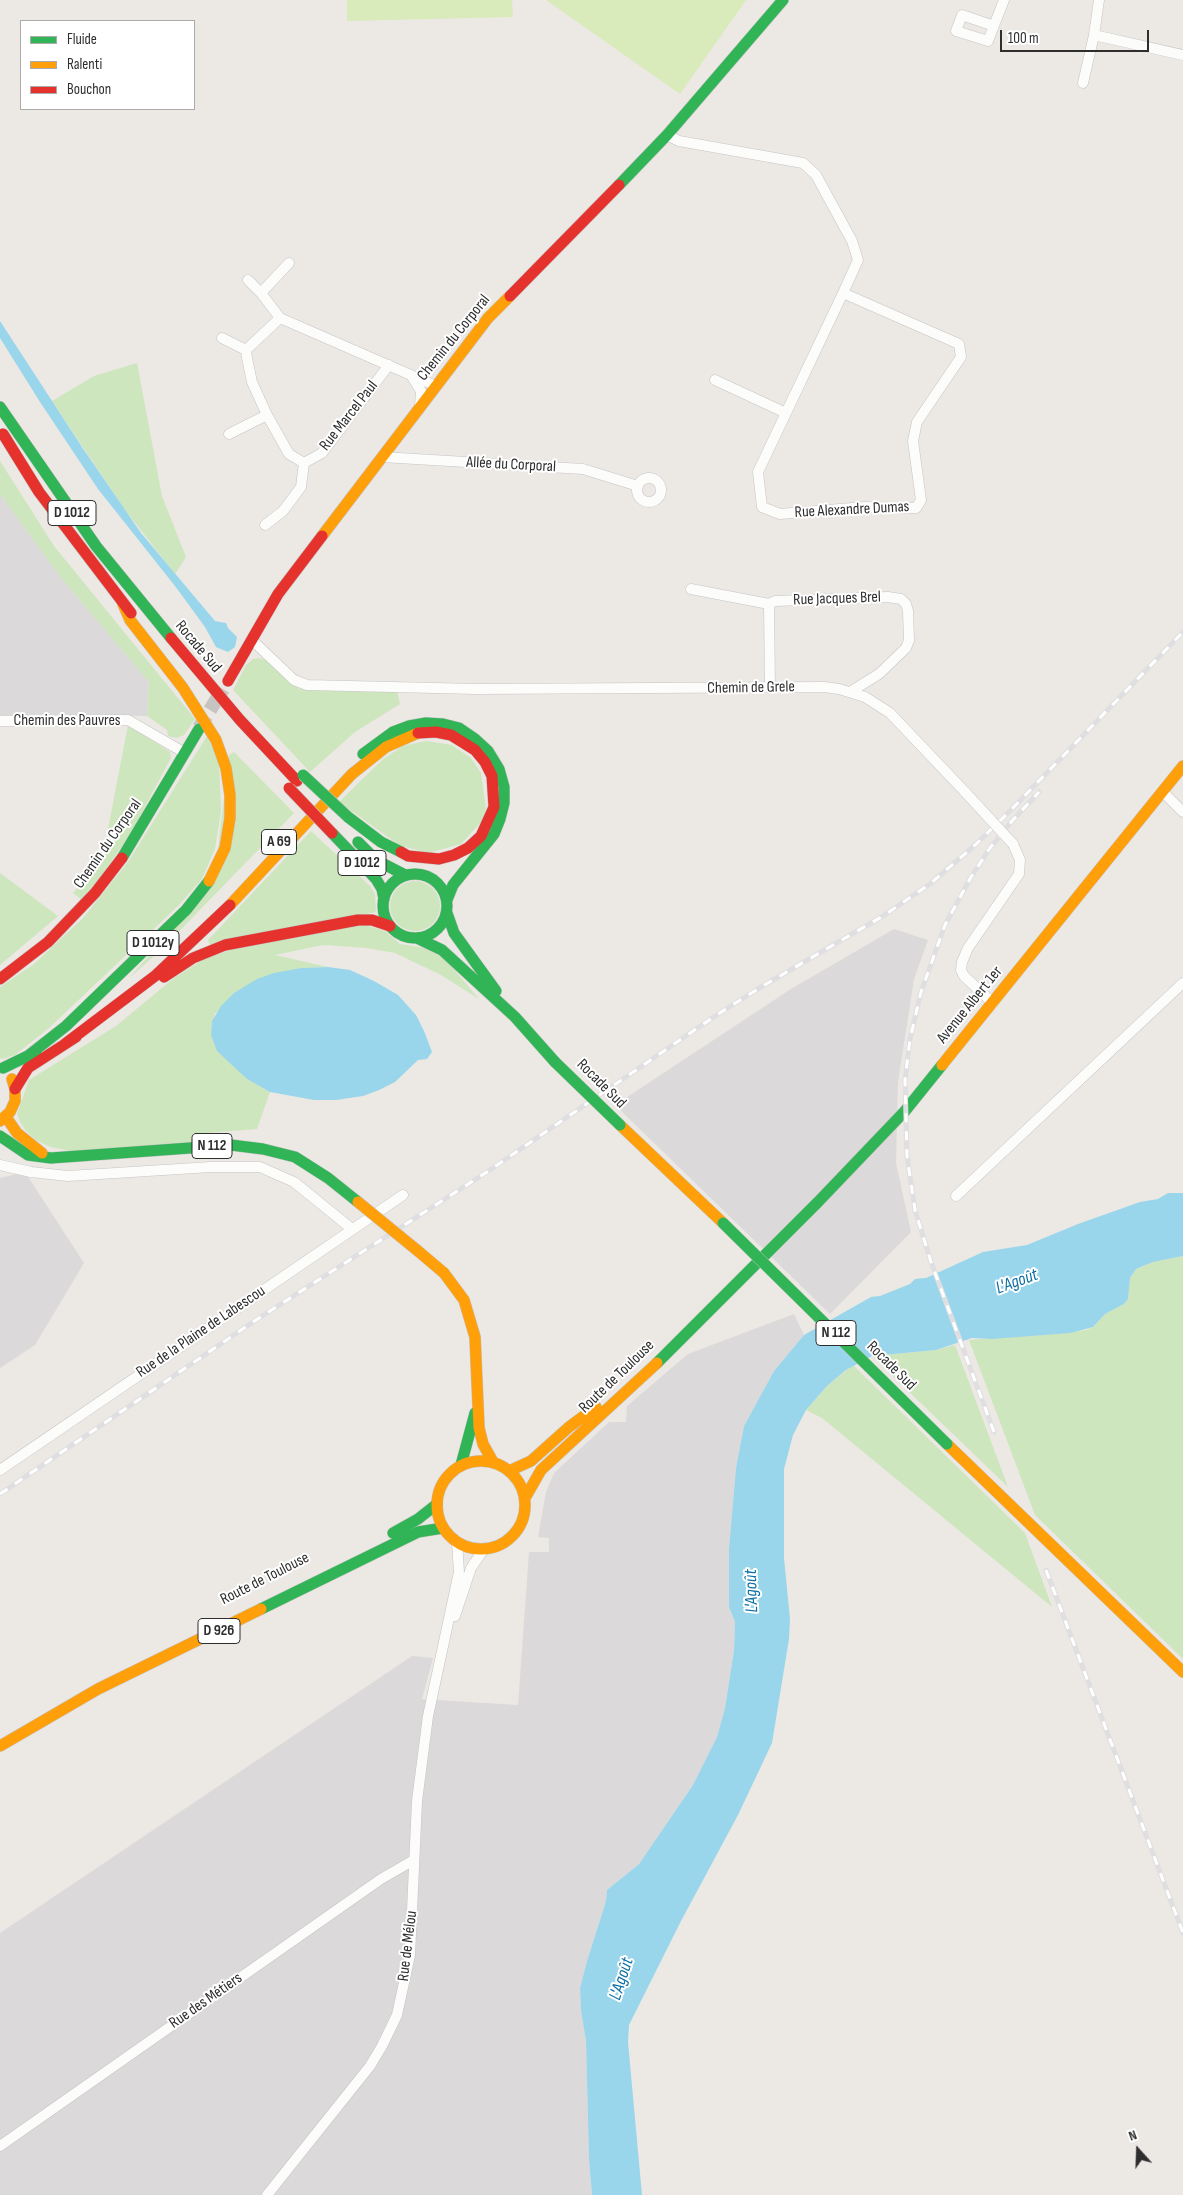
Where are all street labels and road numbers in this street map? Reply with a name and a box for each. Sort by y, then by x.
street label: Chemin du Corporal [413,291,495,385]
street label: Rue Marcel Paul [316,377,382,455]
street label: Allée du Corporal [466,453,556,477]
street label: Rue Alexandre Dumas [794,497,910,523]
road number: D 1012 [48,500,96,526]
street label: Rue Jacques Brel [793,588,881,610]
street label: Rocade Sud [171,617,225,677]
street label: Chemin de Grele [707,678,795,698]
street label: Chemin des Pauvres [13,711,121,731]
street label: Chemin du Corporal [70,795,146,893]
road number: A 69 [262,830,296,854]
road number: D 1012 [338,850,386,876]
road number: D 1012y [127,930,179,956]
street label: Avenue Albert 1er [933,963,1007,1047]
street label: Rocade Sud [572,1055,630,1113]
road number: N 112 [192,1134,232,1158]
street label: Rue de la Plaine de Labescou [133,1282,269,1382]
road number: N 112 [816,1320,856,1346]
street label: Route de Toulouse [575,1336,659,1418]
street label: Rocade Sud [862,1337,920,1395]
street label: Route de Toulouse [217,1548,313,1610]
road number: D 926 [198,1618,240,1644]
street label: Rue de Mélou [394,1910,422,1982]
street label: Rue des Métiers [166,1969,246,2033]

